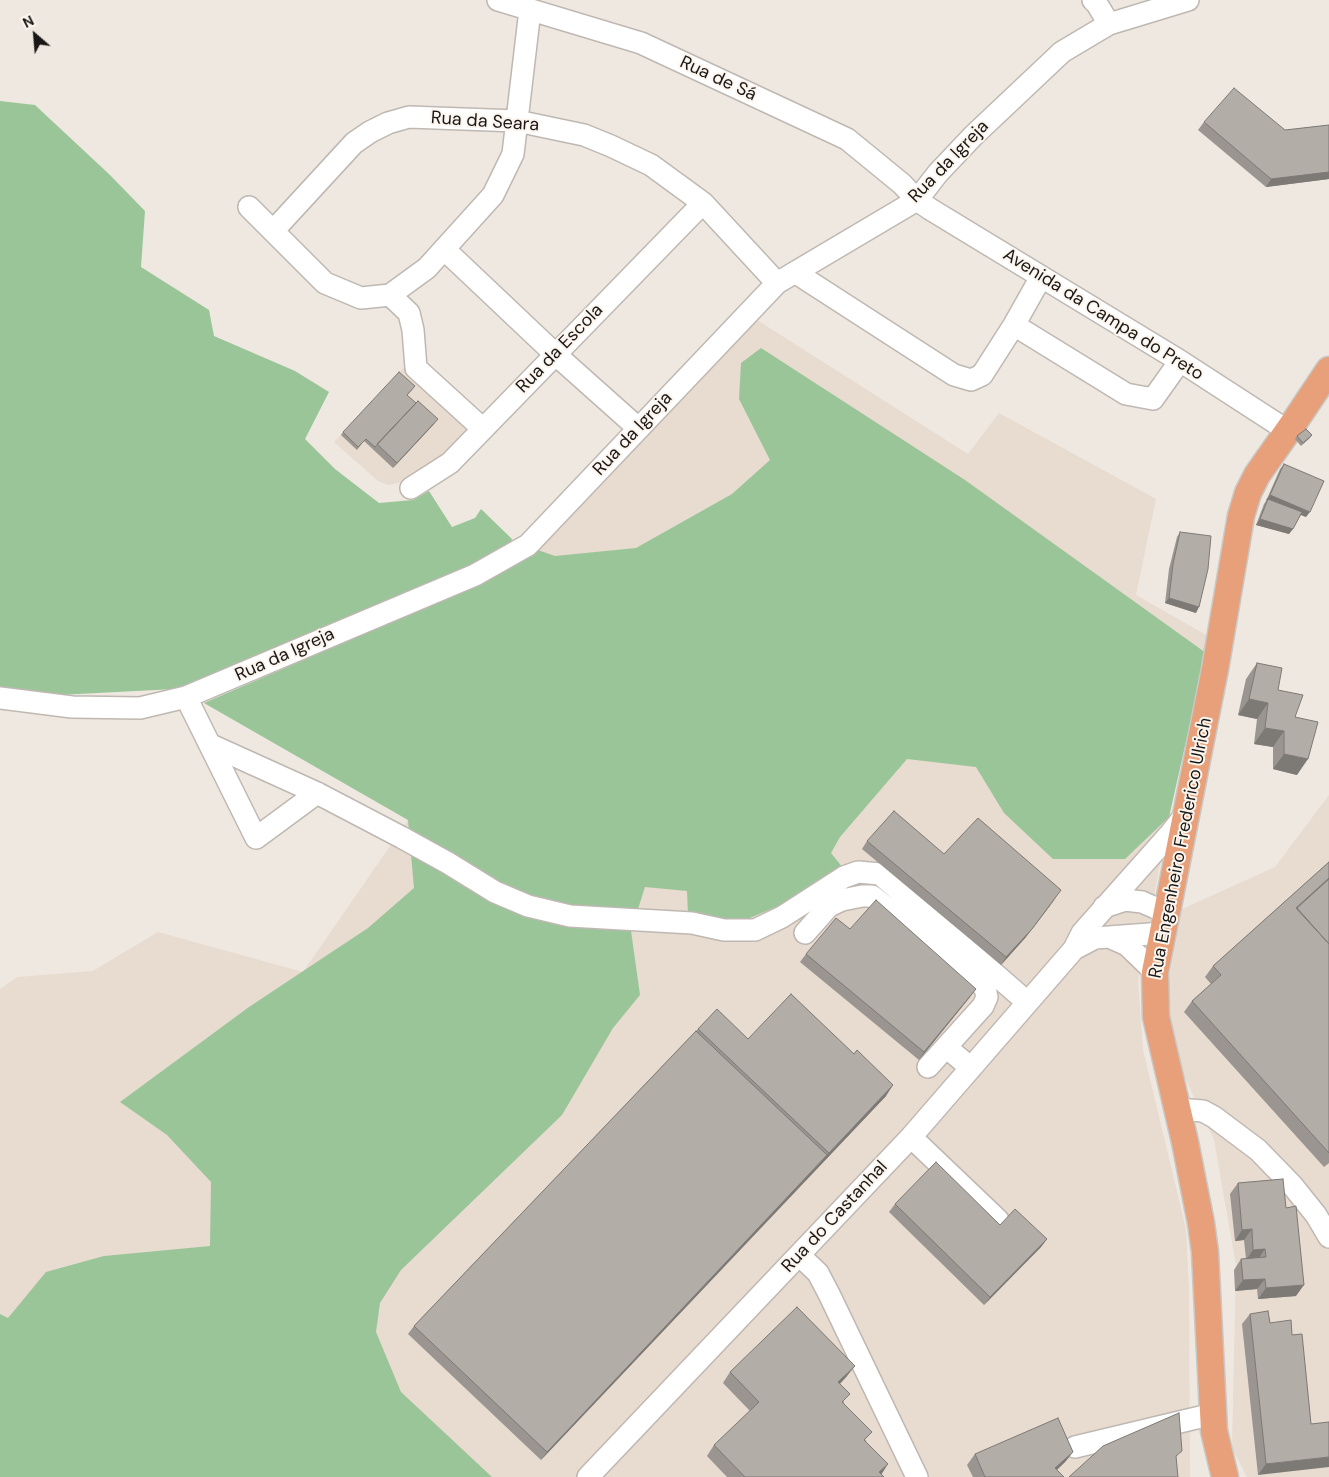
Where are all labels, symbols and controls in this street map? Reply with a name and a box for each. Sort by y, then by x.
north arrow [10,10,60,60]
text: N [20,11,37,32]
street label: Rua de Sá [676,52,760,106]
street label: Rua da Seara [430,107,540,137]
street label: Rua da Igreja [904,116,994,208]
street label: Avenida da Campa do Preto [999,244,1207,386]
street label: Rua da Escola [512,300,608,398]
street label: Rua da Igreja [589,388,677,480]
street label: Rua da Igreja [232,623,338,687]
street label: Rua Engenheiro Frederico Ulrich [1145,716,1217,980]
street label: Rua do Castanhal [778,1157,892,1277]

